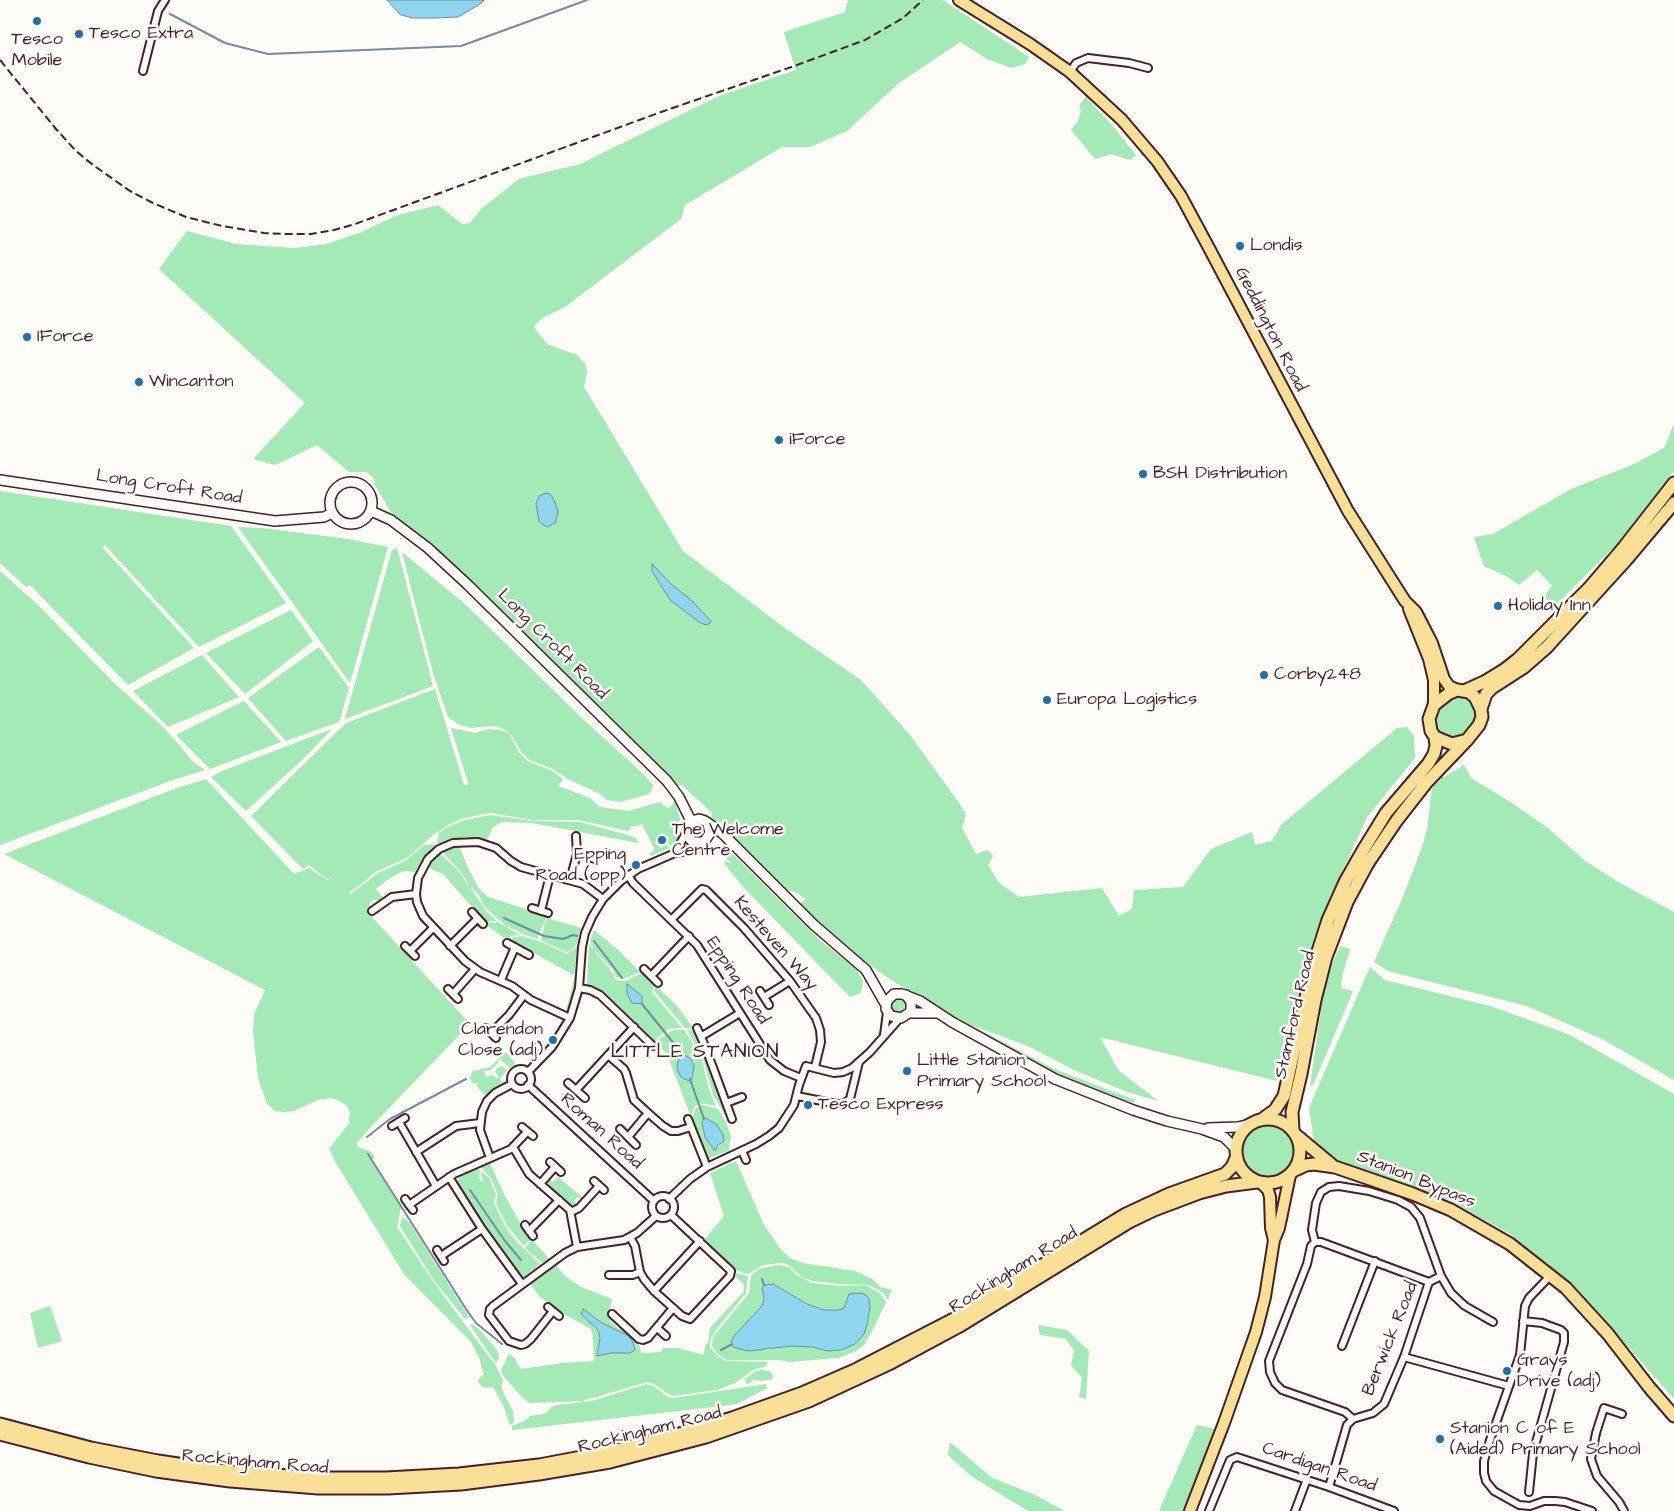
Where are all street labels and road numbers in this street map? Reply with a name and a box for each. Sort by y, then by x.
street label: Geddington Road [1229,264,1311,396]
street label: Long Croft Road [95,466,243,510]
street label: Long Croft Road [492,585,612,705]
street label: Kesteven Way [728,892,822,996]
street label: Epping Road [701,933,773,1029]
street label: Stamford Road [1271,949,1321,1081]
street label: Roman Road [555,1089,647,1175]
street label: Stanion Bypass [1354,1146,1478,1214]
street label: Rockingham Road [946,1223,1082,1319]
street label: Berwick Road [1358,1279,1424,1399]
street label: Rockingham Road [576,1403,724,1459]
street label: Cardigan Road [1259,1438,1379,1498]
street label: Rockingham Road [181,1446,329,1480]

